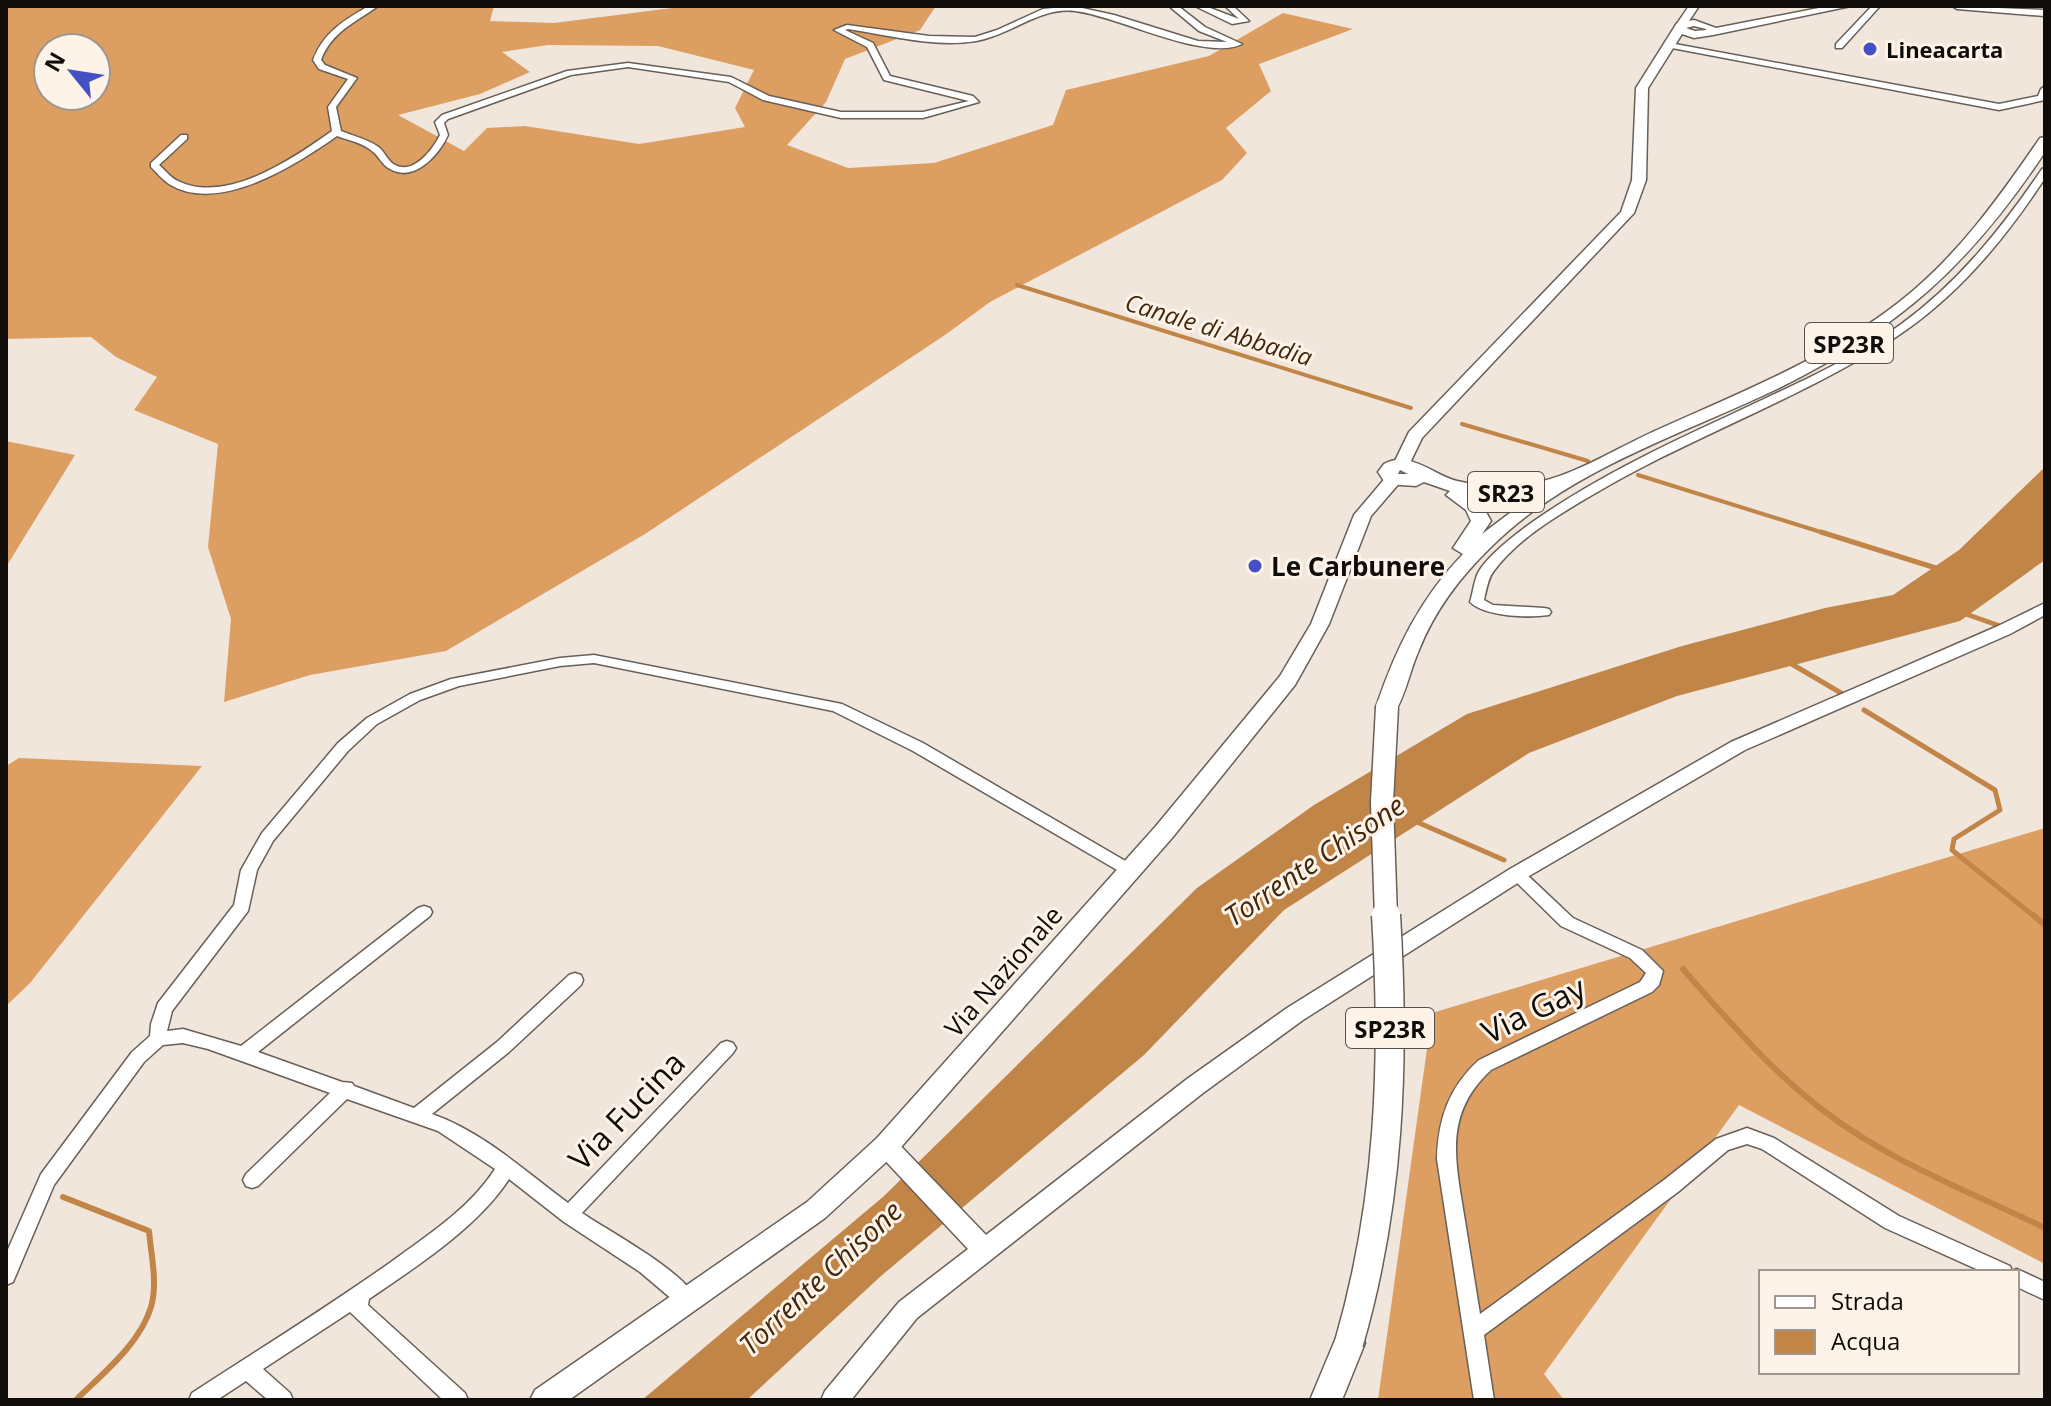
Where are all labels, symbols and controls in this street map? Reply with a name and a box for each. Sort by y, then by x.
north arrow [32,32,112,112]
place label: Lineacarta [1886,34,2003,64]
marker: Lineacarta [1861,40,1879,58]
text: N [36,46,71,77]
water label: Canale di Abbadia [1122,285,1317,373]
road number: SP23R [1805,323,1893,363]
road number: SR23 [1468,472,1544,512]
place label: Le Carbunere [1271,548,1445,584]
marker: Le Carbunere [1246,557,1264,575]
water label: Torrente Chisone [1216,786,1412,934]
street label: Via Nazionale [936,898,1070,1044]
street label: Via Gay [1474,965,1593,1053]
road number: SP23R [1346,1008,1434,1048]
street label: Via Fucina [558,1041,694,1179]
water label: Torrente Chisone [730,1191,910,1362]
legend [1759,1270,2019,1374]
text: Strada [1831,1284,1904,1317]
text: Acqua [1831,1324,1900,1357]

